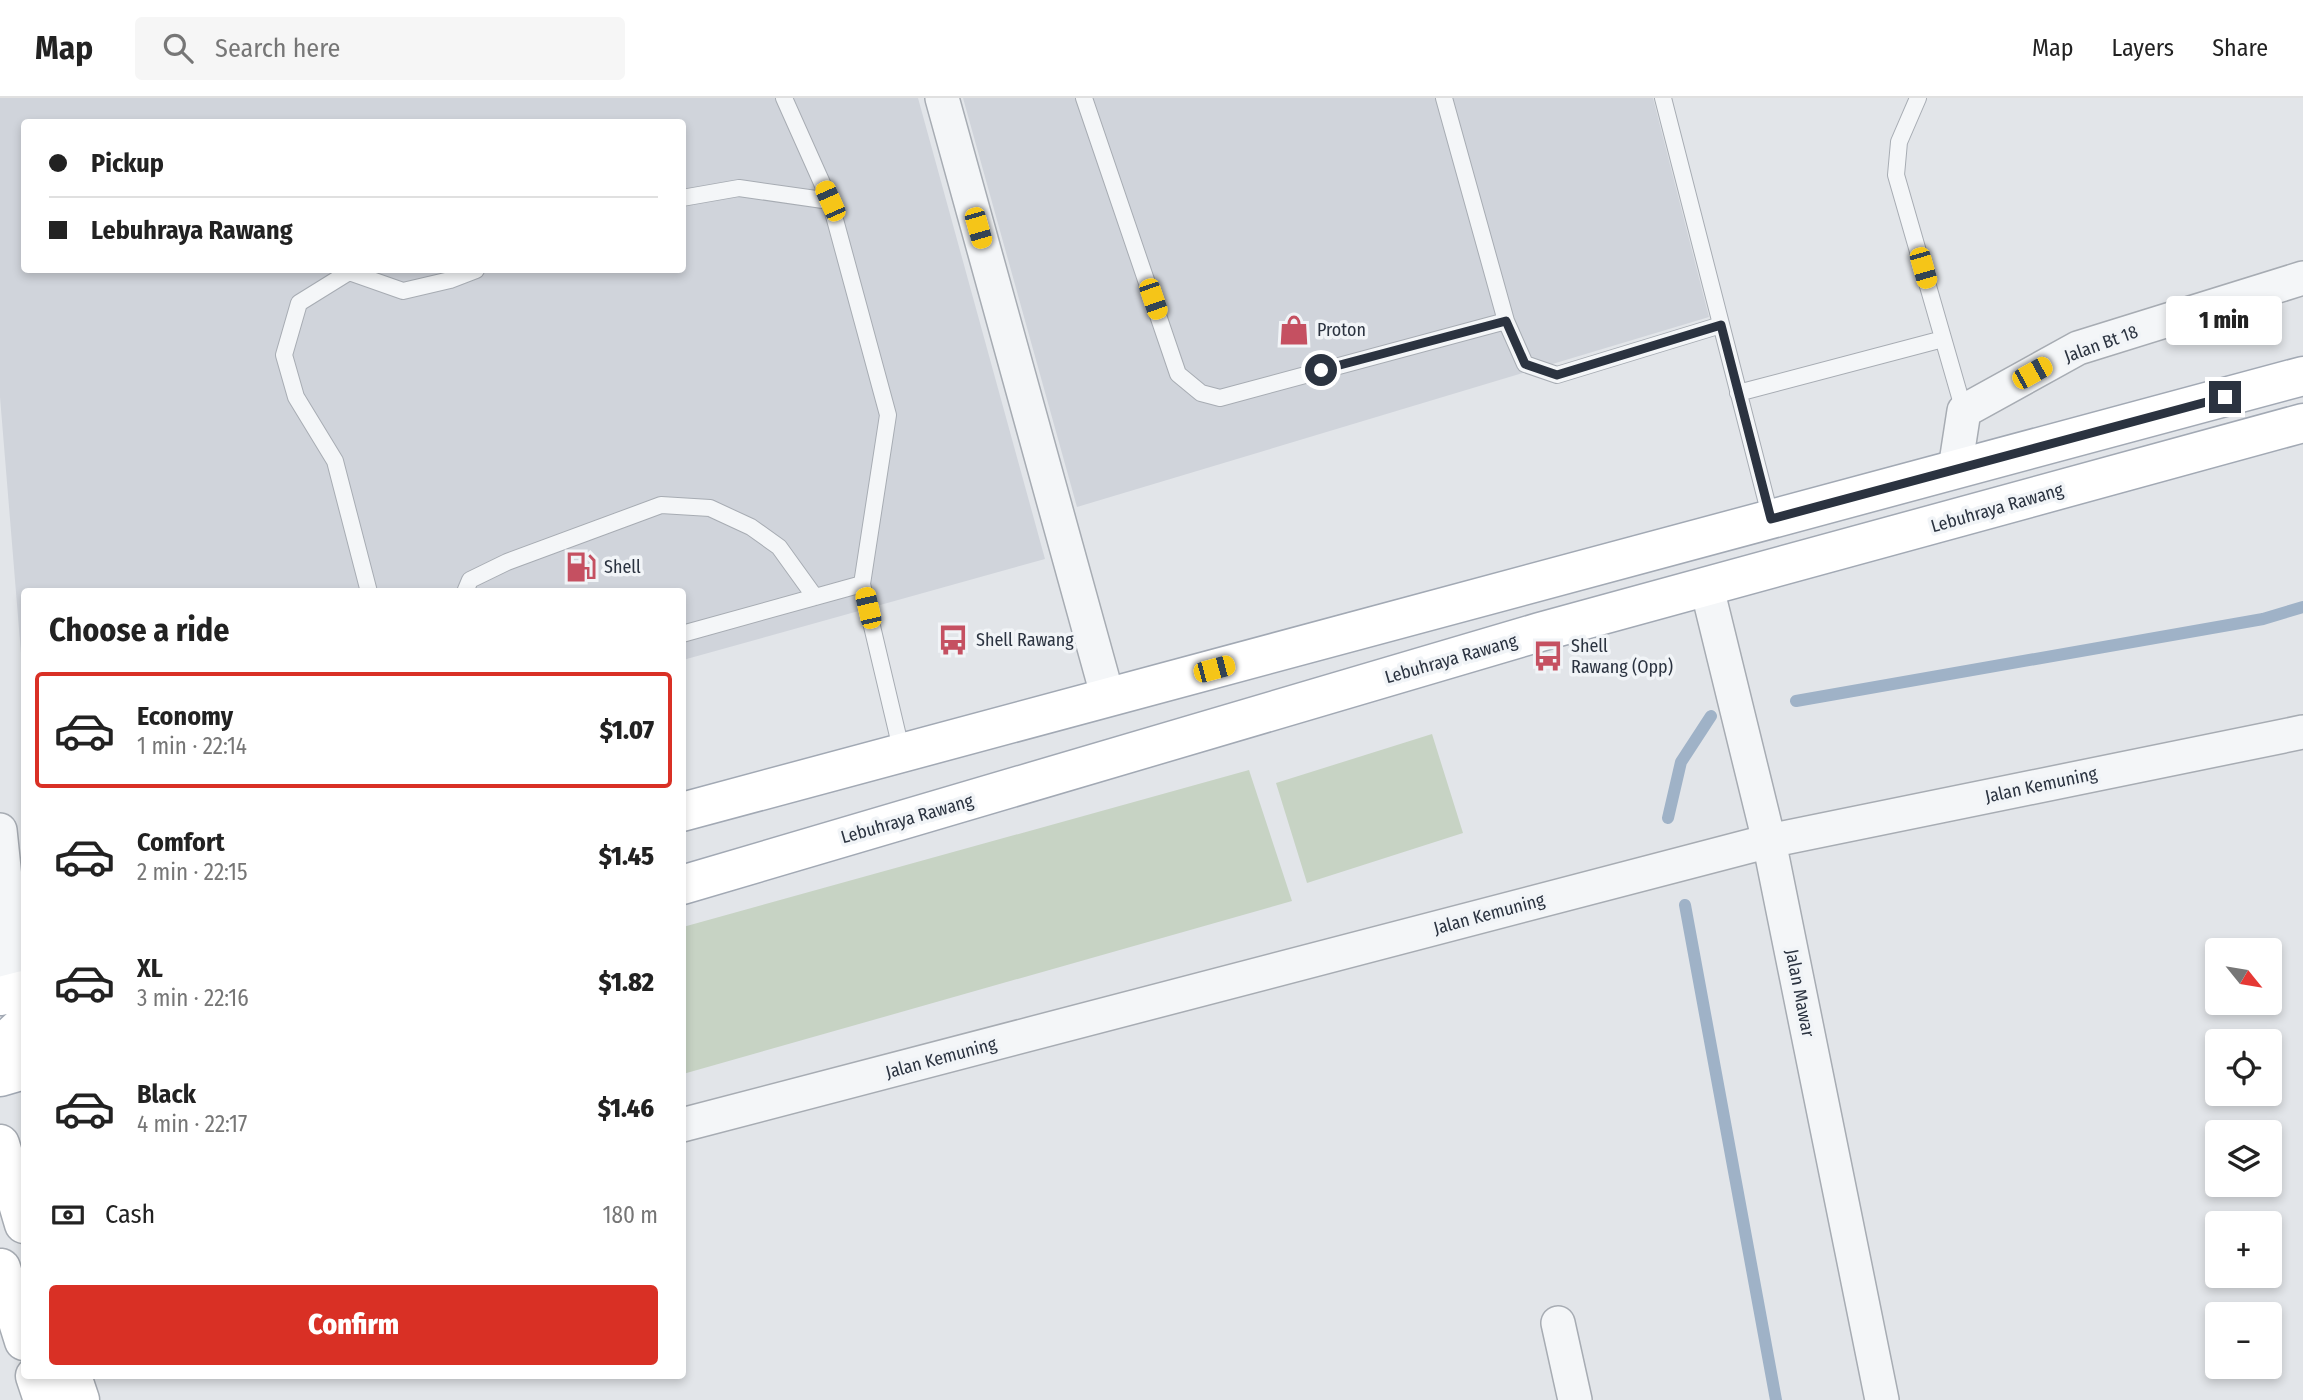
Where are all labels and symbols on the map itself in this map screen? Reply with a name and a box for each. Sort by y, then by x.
car [812,178,849,224]
car [963,205,994,251]
car [1908,245,1939,291]
car [1137,276,1170,322]
callout: 1 min [2167,296,2283,344]
shop icon: Proton [1277,313,1311,347]
place label: Proton [1317,319,1366,341]
street label: Jalan Bt 18 [2061,321,2141,367]
route start [1305,354,1337,386]
car [2009,354,2056,392]
route end [2209,381,2241,413]
street label: Lebuhraya Rawang [1928,478,2066,537]
fuel station icon: Shell [564,550,598,584]
place label: Shell [604,556,641,578]
car [854,585,883,631]
bus stop icon: Shell Rawang [936,623,970,657]
place label: Shell Rawang [976,629,1074,651]
street label: Lebuhraya Rawang [1382,629,1520,688]
place label: Shell Rawang (Opp) [1571,635,1673,678]
bus stop icon: Shell Rawang (Opp) [1531,639,1565,673]
car [1191,653,1238,685]
street label: Jalan Kemuning [1983,762,2100,808]
street label: Lebuhraya Rawang [838,789,976,848]
street label: Jalan Kemuning [1431,888,1547,939]
north arrow [2205,938,2282,1015]
street label: Jalan Mawar [1781,947,1819,1039]
street label: Jalan Kemuning [883,1032,999,1083]

